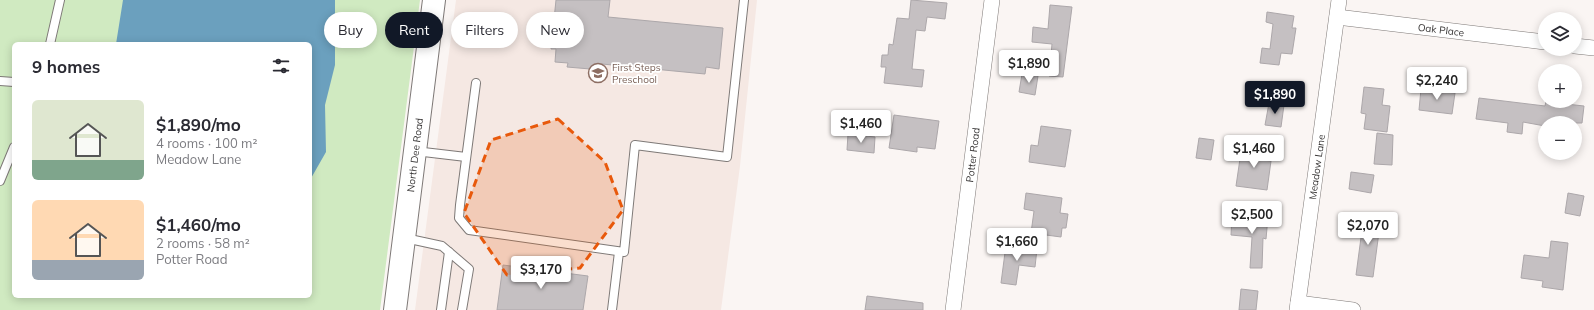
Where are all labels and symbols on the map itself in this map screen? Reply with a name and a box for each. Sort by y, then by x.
street label: Oak Place [1417,21,1465,39]
pin: $1,890 [996,50,1062,84]
place label: First Steps Preschool [612,61,661,86]
school or university icon: First Steps Preschool [587,62,609,84]
pin: $2,240 [1404,67,1470,101]
pin: $1,890 [1242,81,1308,115]
pin: $1,460 [828,110,894,144]
street label: North Dee Road [404,117,426,193]
street label: Potter Road [963,127,983,183]
street label: Meadow Lane [1306,134,1328,200]
pin: $1,460 [1221,135,1287,169]
pin: $2,500 [1219,201,1285,235]
pin: $2,070 [1335,212,1401,246]
pin: $1,660 [984,228,1050,262]
pin: $3,170 [508,256,574,290]

